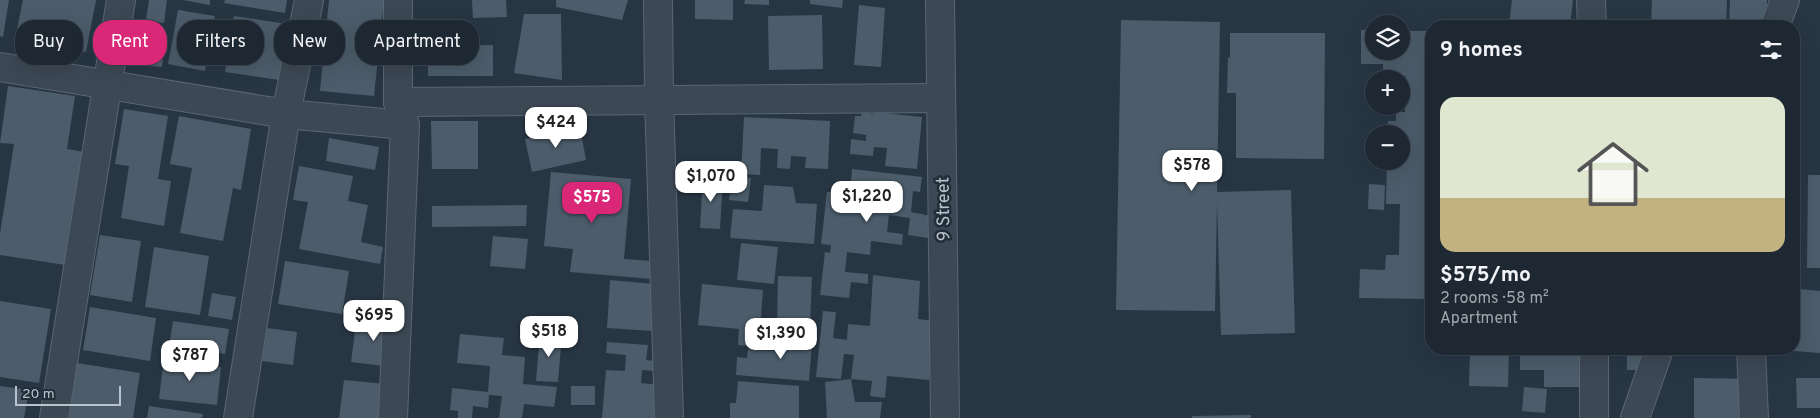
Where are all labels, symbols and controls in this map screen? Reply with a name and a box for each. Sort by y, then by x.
map controls [1365,15,1410,170]
button: layers [1365,15,1410,60]
chip: Buy [15,20,83,65]
chip: Rent [93,20,167,65]
chip: Filters [177,20,264,65]
chip: New [274,20,345,65]
chip: Apartment [355,20,479,65]
icon: filters [1757,36,1785,64]
text: 9 homes [1440,37,1523,64]
button: + [1365,70,1410,115]
pin: $424 [526,106,586,149]
text: $424 [536,113,576,133]
button: − [1365,125,1410,170]
icon: home [1568,129,1658,219]
pin: $578 [1162,150,1222,192]
text: $578 [1173,156,1211,176]
pin: $1,070 [670,160,752,203]
text: $1,070 [686,167,736,187]
street label: 9 Street [932,177,957,241]
pin: $1,220 [826,180,908,223]
pin: $575 [562,182,622,224]
text: $1,220 [842,187,892,207]
text: $575 [573,188,611,208]
text: $575/mo [1440,262,1531,289]
text: 2 rooms · 58 m² [1440,289,1549,309]
pin: $695 [344,300,404,342]
text: $695 [354,306,394,326]
text: Apartment [1440,309,1518,329]
pin: $518 [519,316,579,358]
pin: $1,390 [740,318,822,360]
text: $518 [531,322,567,342]
text: $1,390 [756,324,806,344]
pin: $787 [160,340,220,382]
text: $787 [172,346,208,366]
scale bar [15,383,121,406]
text: 20 m [22,386,55,403]

